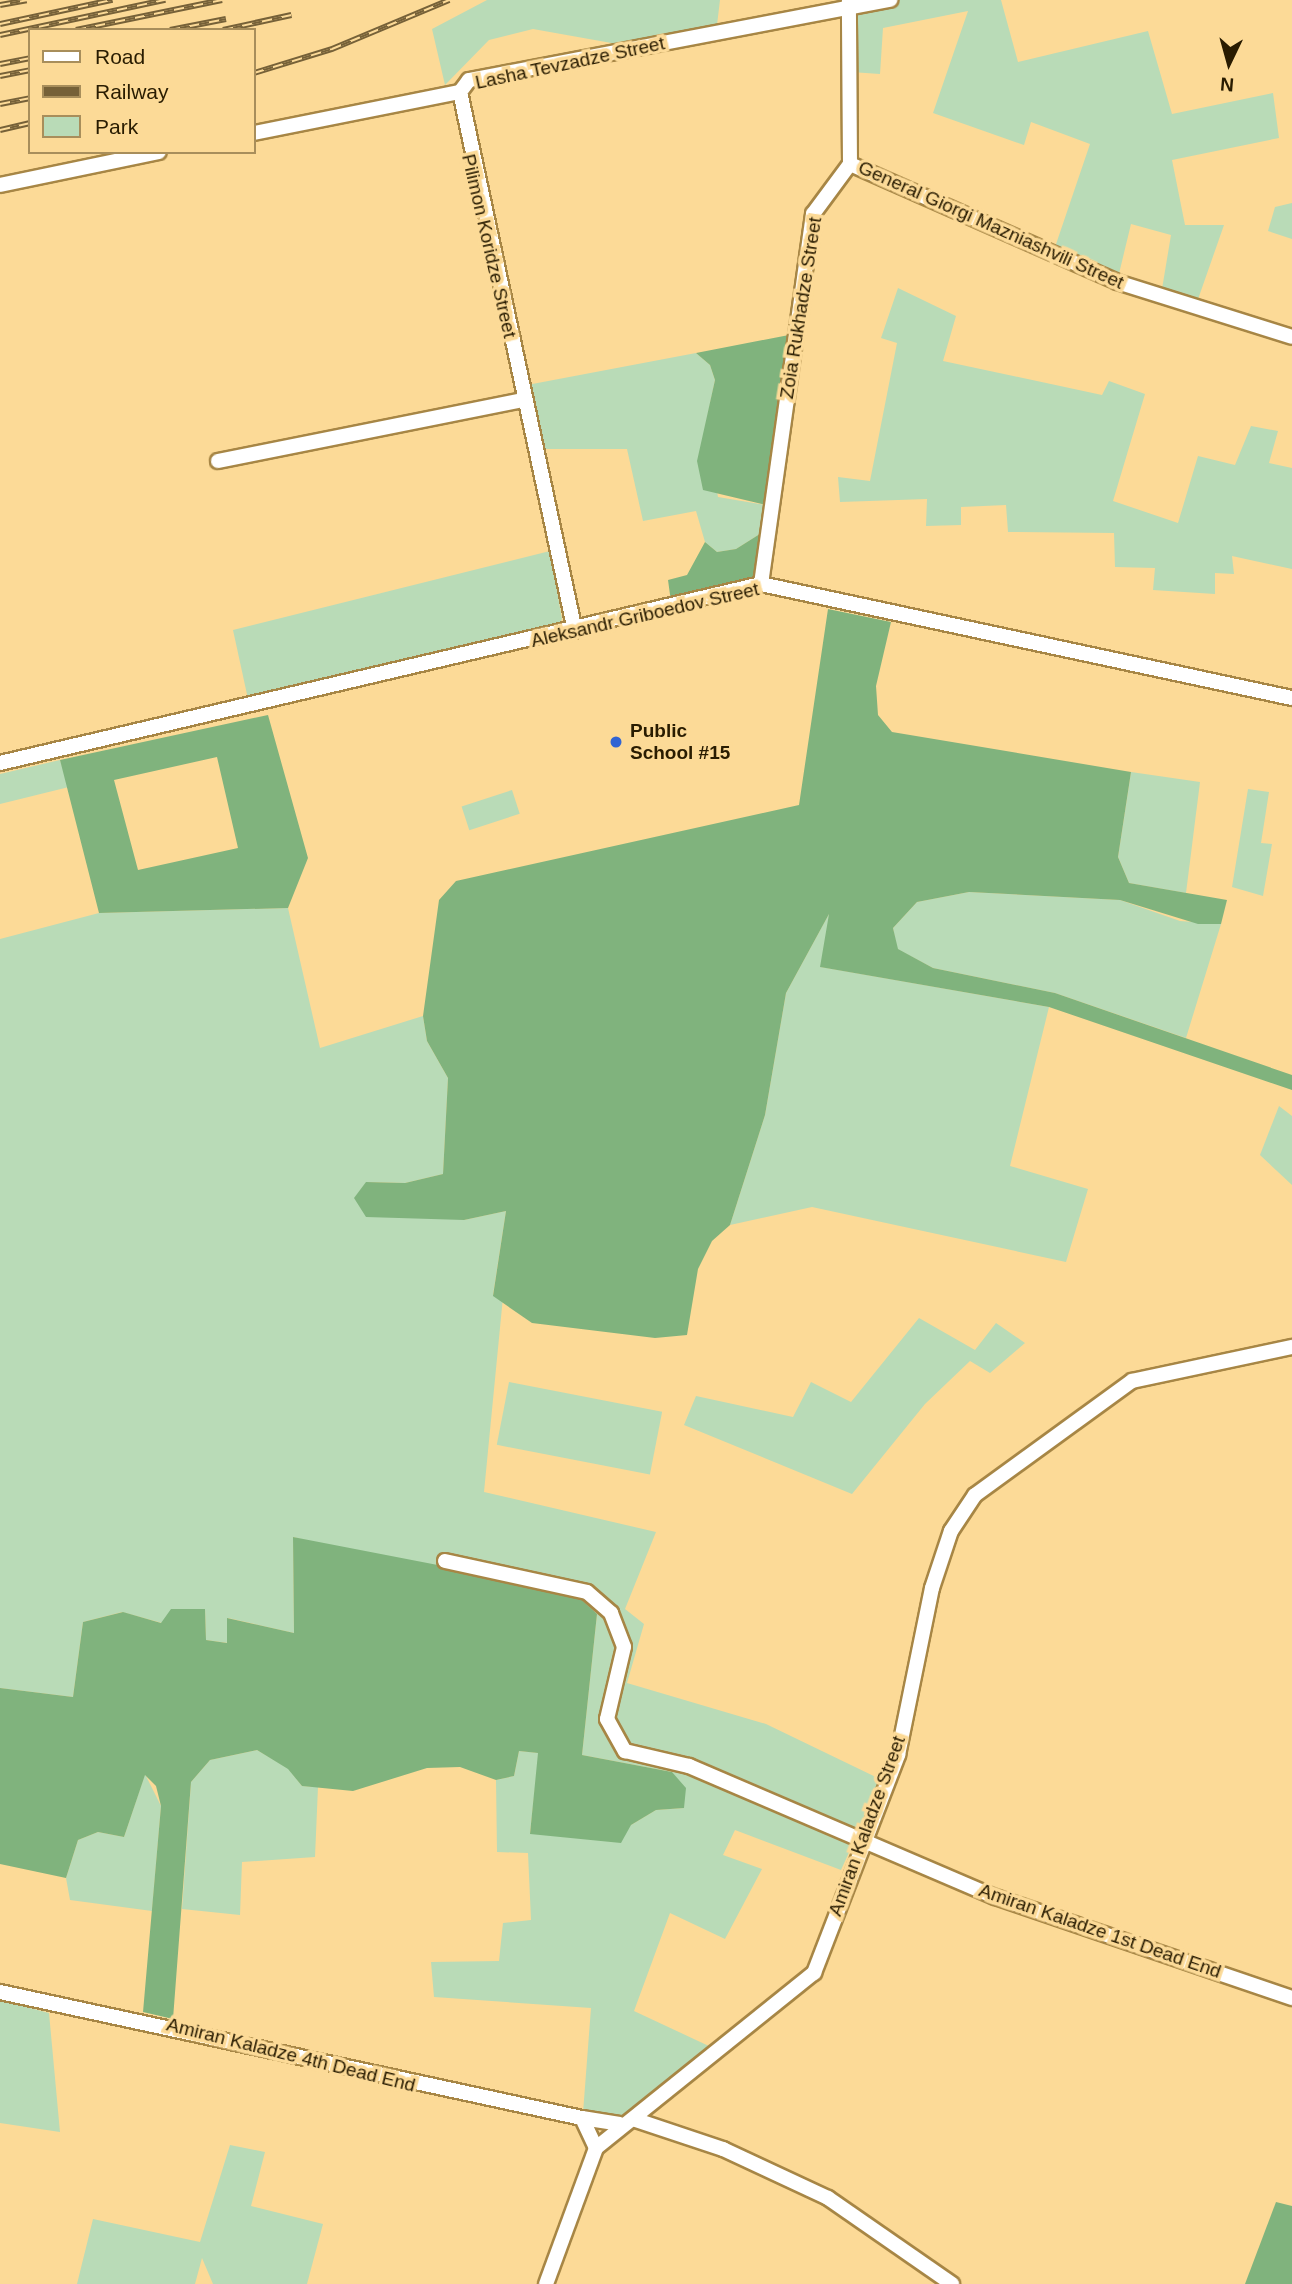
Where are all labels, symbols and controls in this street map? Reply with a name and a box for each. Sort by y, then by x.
legend [28,28,256,154]
north arrow [1194,28,1264,98]
street label: Lasha Tevzadze Street [473,32,667,94]
text: Road [95,45,145,68]
text: N [1219,73,1235,95]
text: Railway [95,80,169,103]
text: Park [95,115,138,138]
street label: Pilimon Koridze Street [457,152,521,340]
street label: General Giorgi Mazniashvili Street [855,156,1127,294]
street label: Zoia Rukhadze Street [775,215,827,401]
street label: Aleksandr Griboedov Street [529,578,761,652]
place label: Public School #15 [630,720,730,764]
marker: Public School #15 [608,734,624,750]
street label: Amiran Kaladze Street [824,1733,910,1919]
street label: Amiran Kaladze 1st Dead End [976,1879,1224,1983]
street label: Amiran Kaladze 4th Dead End [164,2013,418,2097]

